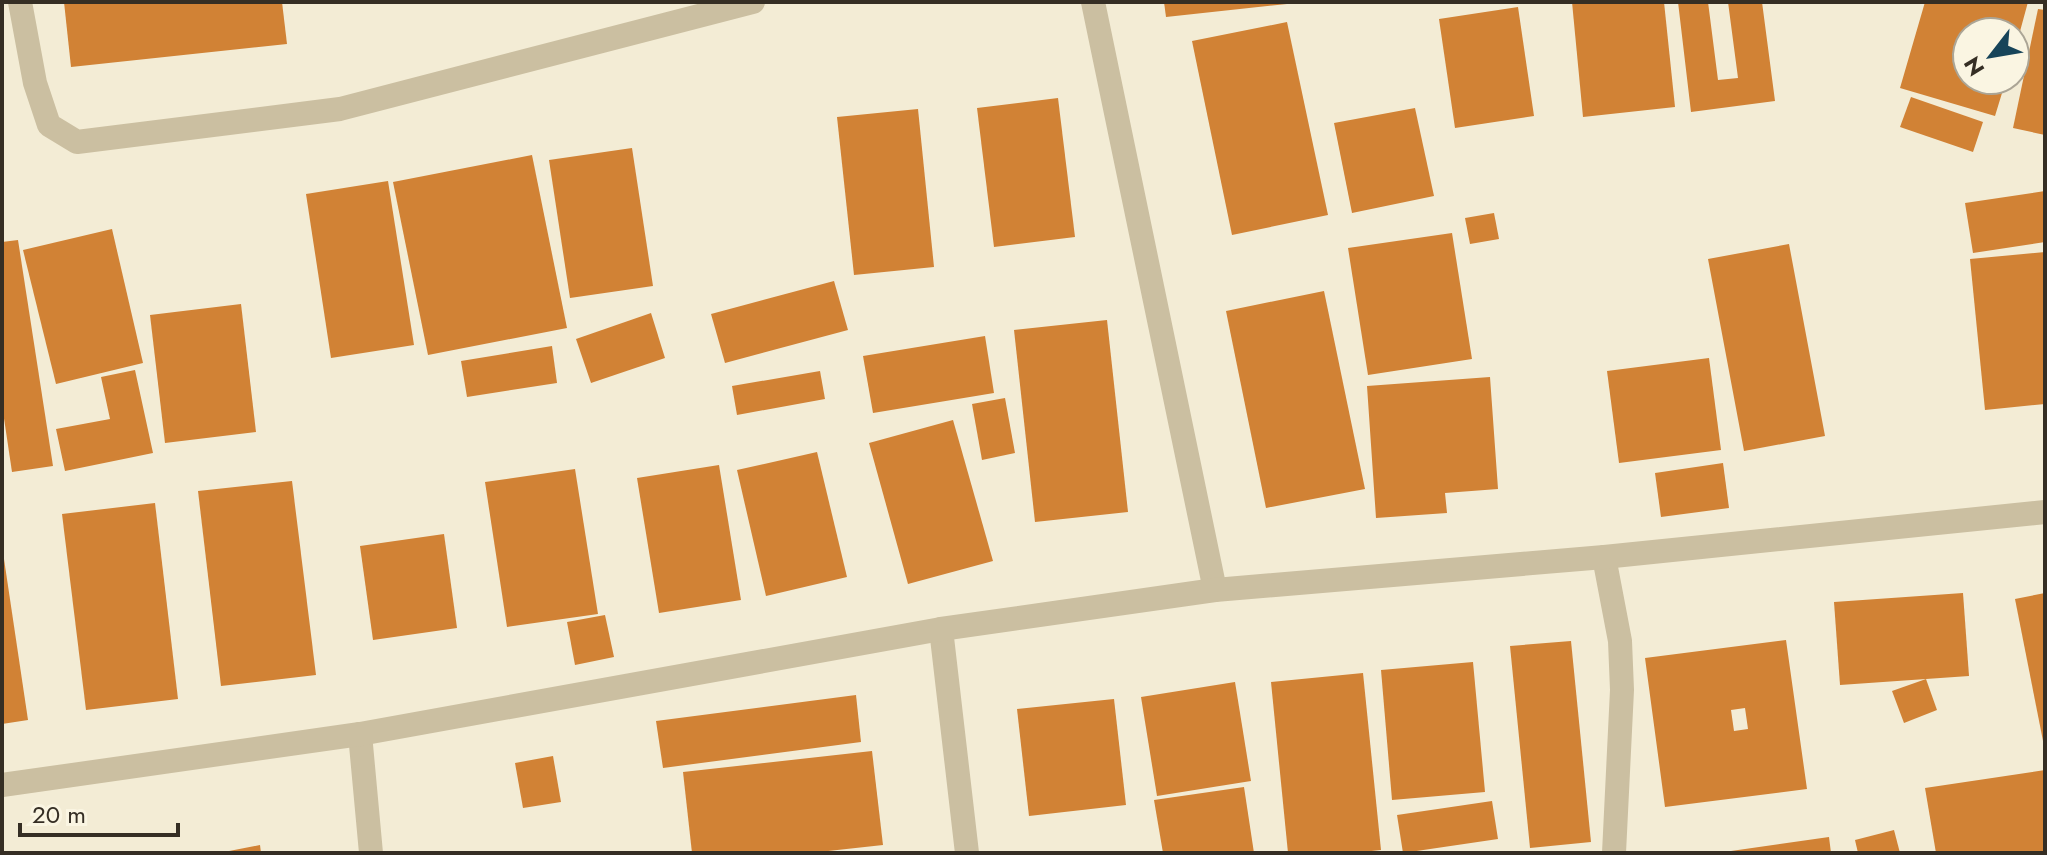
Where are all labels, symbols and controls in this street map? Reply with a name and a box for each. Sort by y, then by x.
north arrow [1951,16,2031,96]
text: N [1956,51,1992,82]
scale bar [20,787,178,837]
text: 20 m [32,797,86,832]

